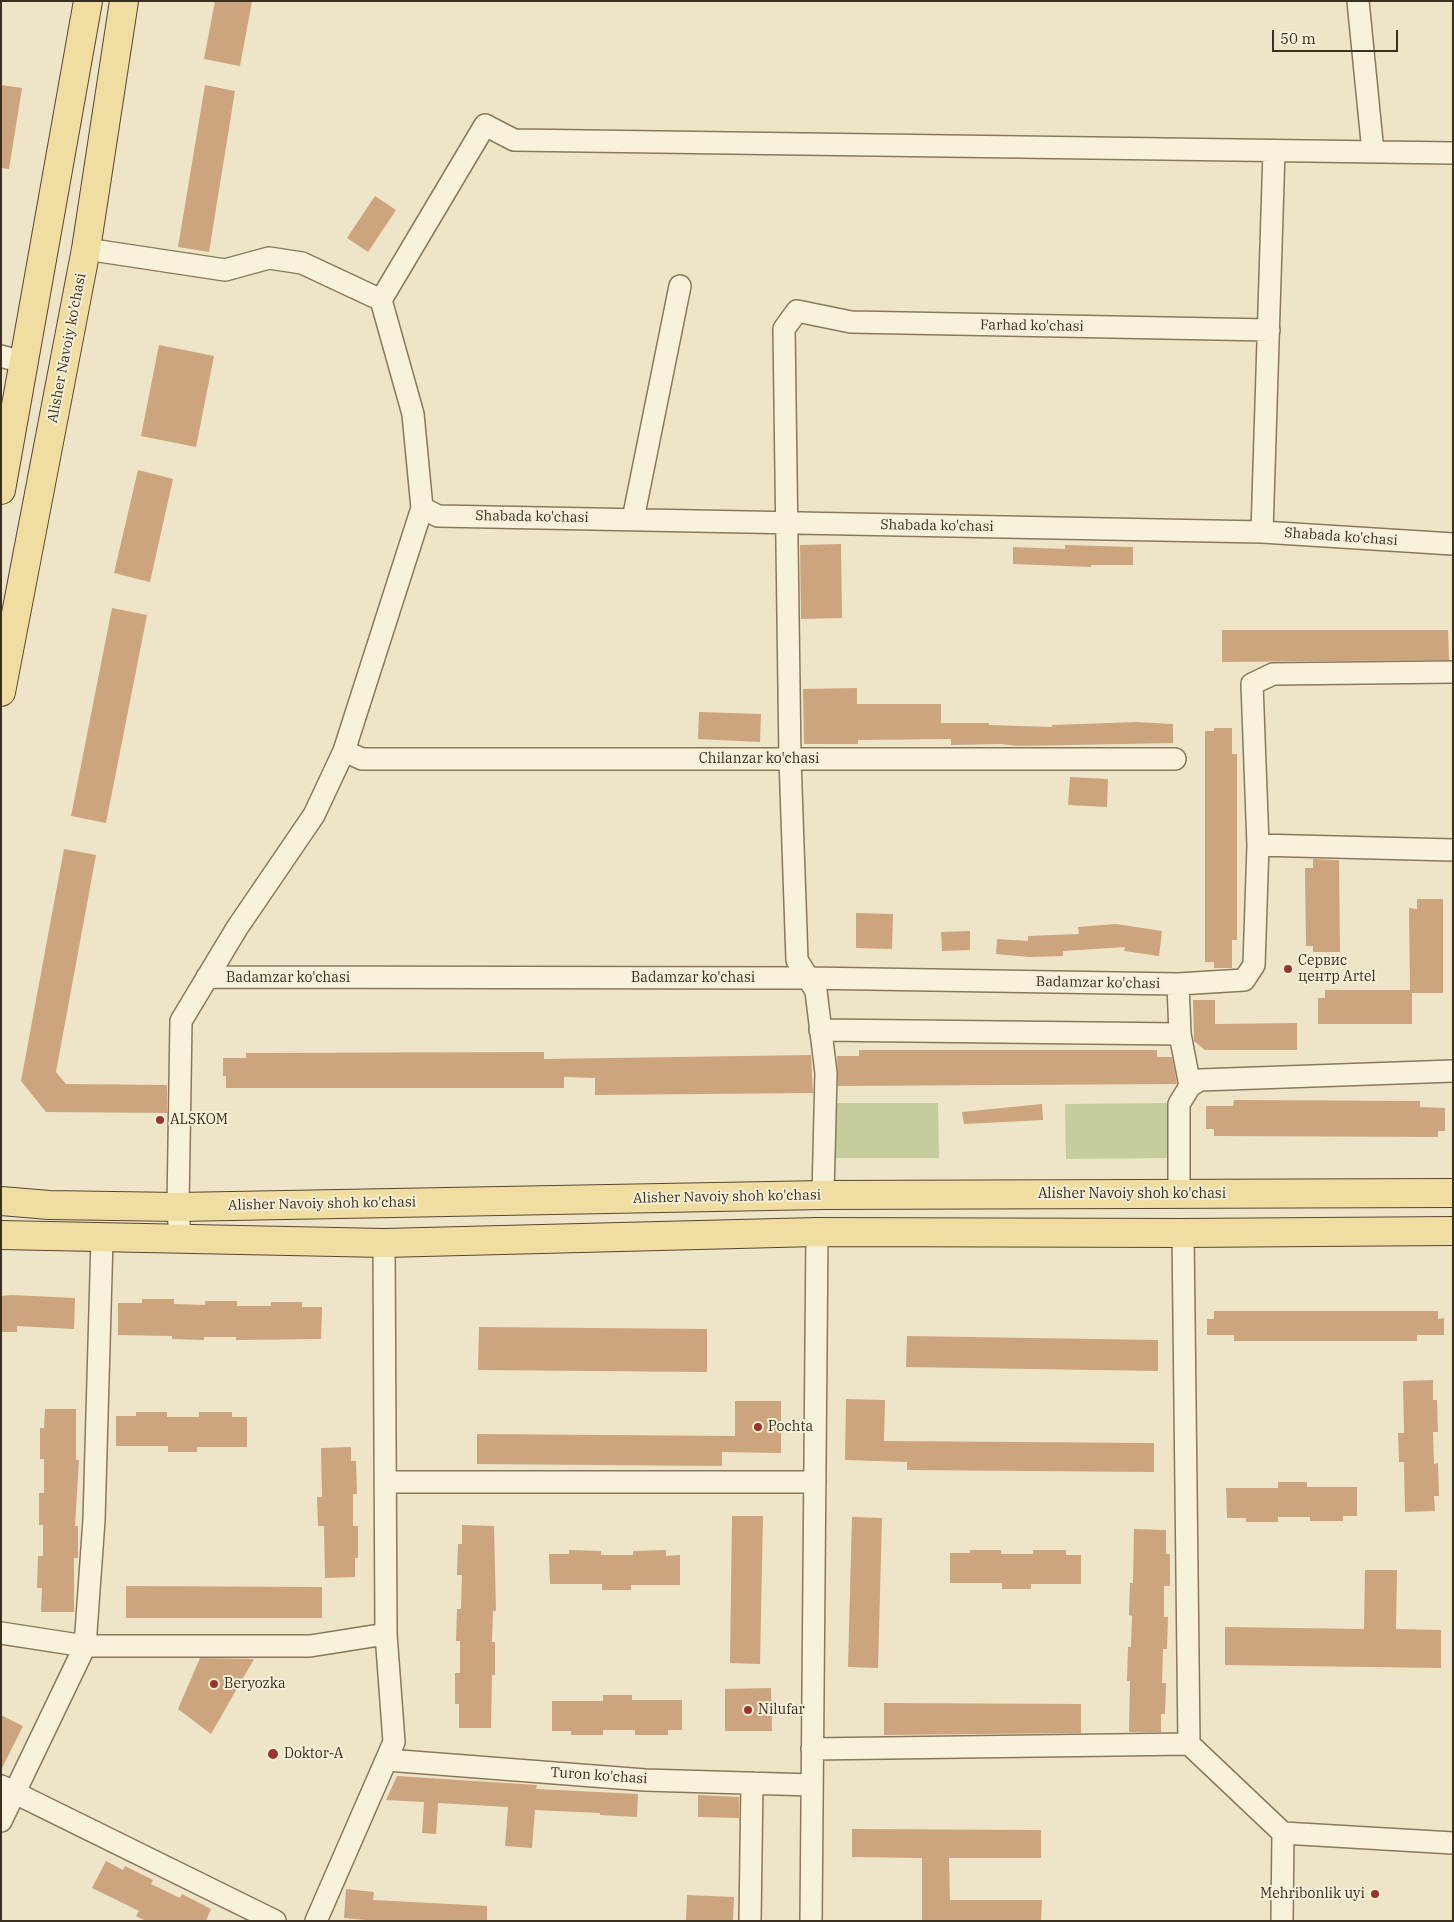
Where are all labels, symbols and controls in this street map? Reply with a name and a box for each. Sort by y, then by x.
scale bar [1274,20,1400,52]
text: 50 m [1280,29,1316,48]
street label: Alisher Navoiy ko’chasi [44,272,90,424]
street label: Farhad ko'chasi [980,317,1084,335]
street label: Shabada ko'chasi [475,508,589,526]
street label: Shabada ko'chasi [880,517,994,535]
street label: Shabada ko'chasi [1284,525,1398,549]
street label: Chilanzar ko'chasi [699,751,819,767]
place label: Сервис центр Artel [1298,953,1376,986]
marker: Сервис центр Artel [1282,963,1294,975]
street label: Badamzar ko'chasi [226,970,350,986]
street label: Badamzar ko'chasi [631,970,755,986]
street label: Badamzar ko'chasi [1036,974,1160,992]
place label: ALSKOM [170,1112,228,1128]
marker: ALSKOM [154,1114,166,1126]
street label: Alisher Navoiy shoh ko'chasi [1038,1186,1226,1202]
street label: Alisher Navoiy shoh ko'chasi [633,1187,821,1207]
street label: Alisher Navoiy shoh ko'chasi [228,1194,416,1214]
place label: Pochta [768,1419,813,1435]
marker: Pochta [752,1421,764,1433]
place label: Beryozka [224,1676,286,1692]
marker: Beryozka [208,1678,220,1690]
place label: Nilufar [758,1702,805,1718]
marker: Nilufar [742,1704,754,1716]
place label: Doktor-A [284,1746,343,1762]
marker: Doktor-A [266,1747,280,1761]
street label: Turon ko'chasi [550,1764,648,1788]
place label: Mehribonlik uyi [1260,1886,1365,1902]
marker: Mehribonlik uyi [1369,1888,1381,1900]

